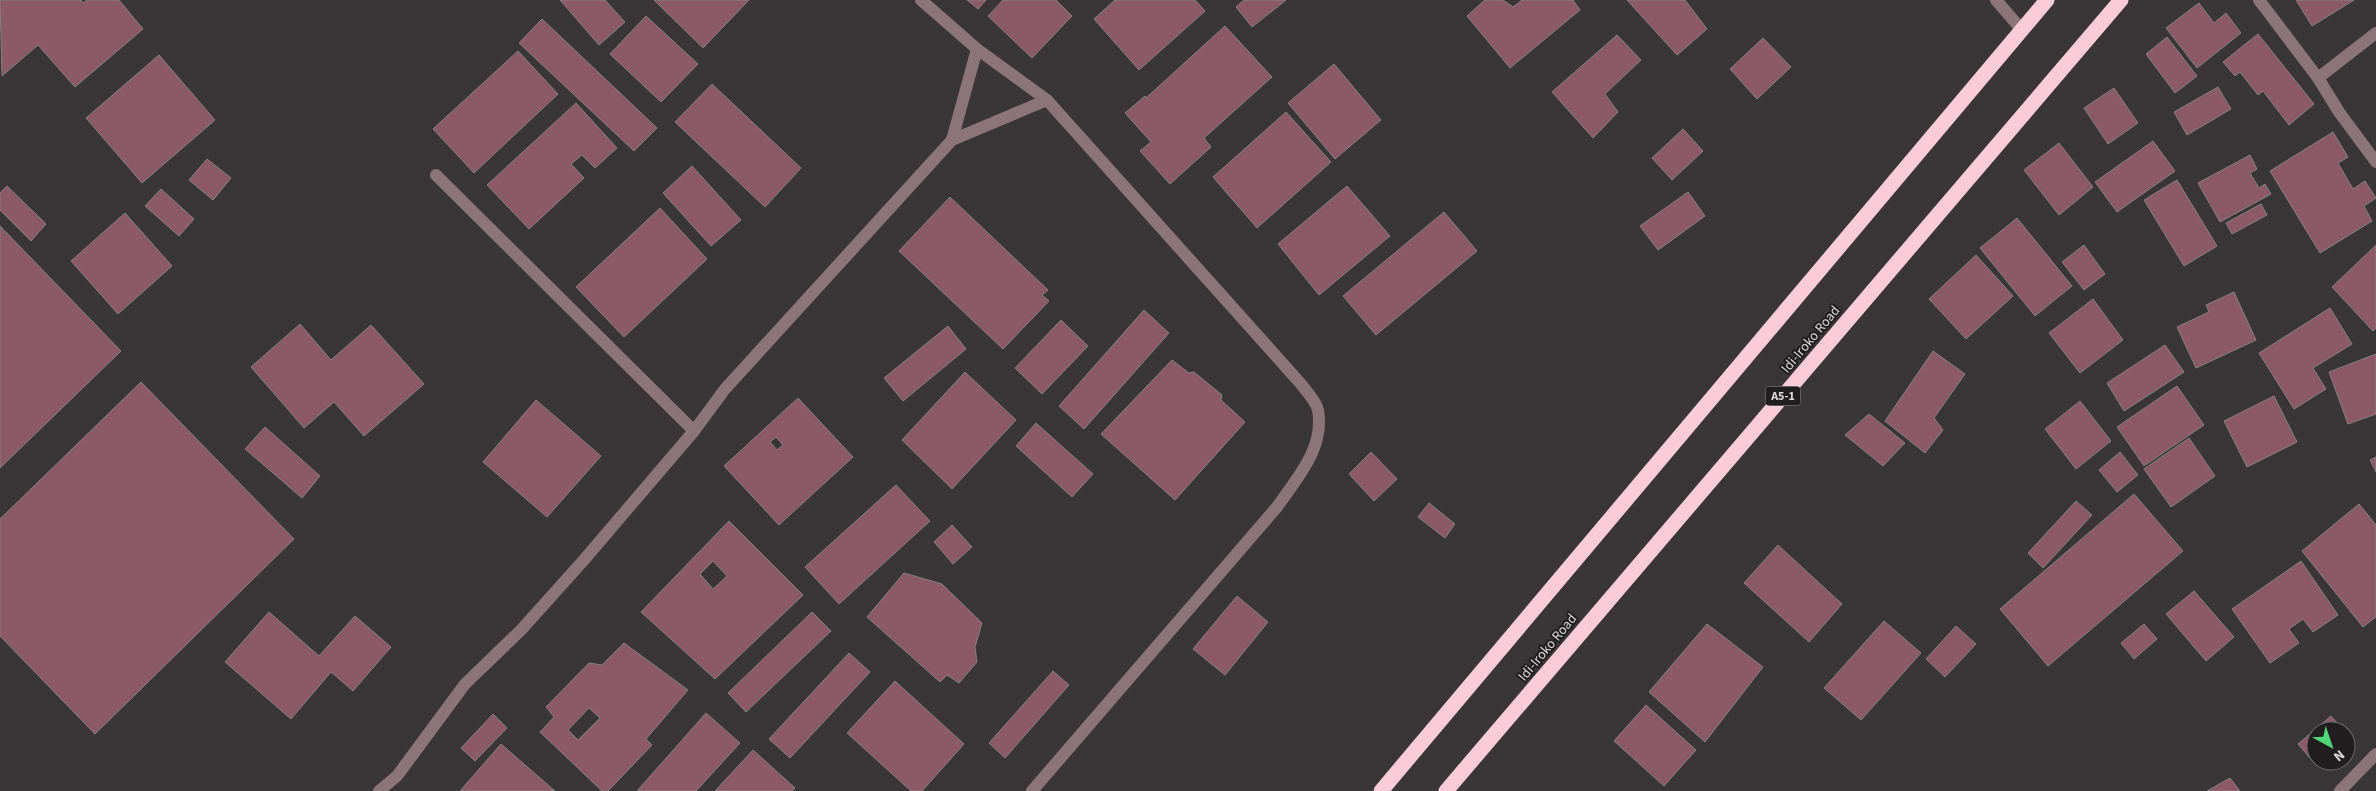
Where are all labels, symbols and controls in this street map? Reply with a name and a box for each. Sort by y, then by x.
street label: Idi-Iroko Road [1777,302,1845,378]
road number: A5-1 [1766,386,1800,406]
street label: Idi-Iroko Road [1514,610,1582,686]
north arrow [2306,721,2356,771]
text: N [2329,745,2349,766]

